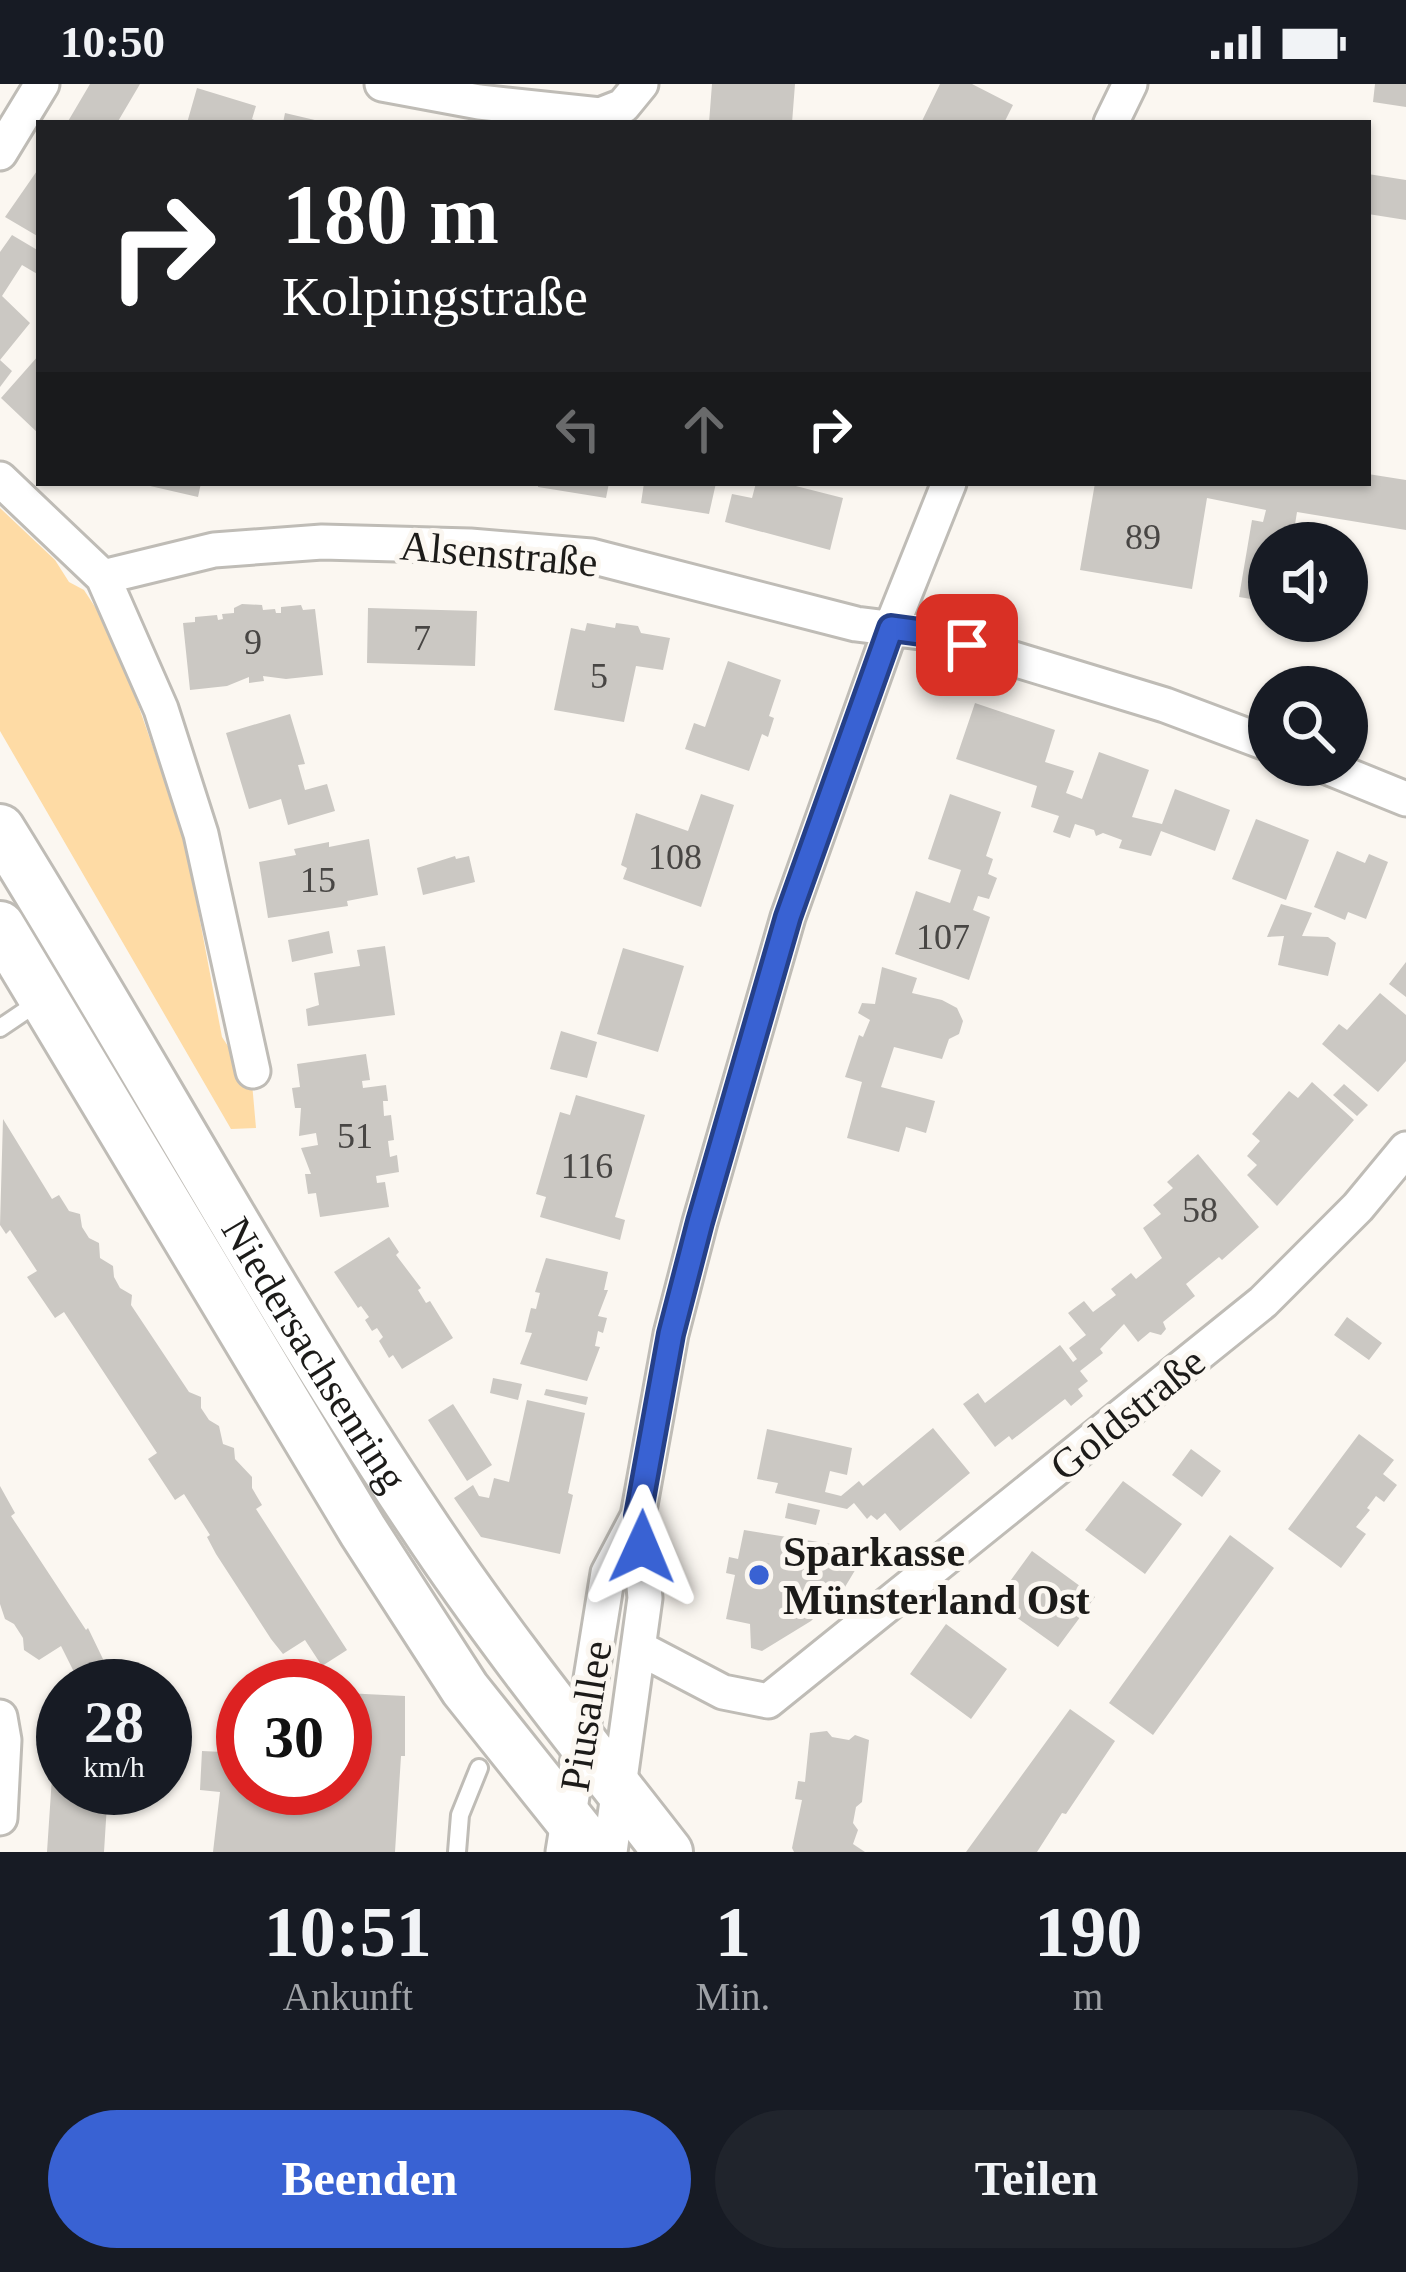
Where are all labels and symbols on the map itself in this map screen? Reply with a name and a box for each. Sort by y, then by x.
house number: 89 [1125,517,1161,557]
street label: Alsenstraße [398,522,600,586]
pin [916,594,1018,696]
house number: 7 [413,618,431,658]
house number: 9 [244,622,262,662]
house number: 5 [590,656,608,696]
house number: 108 [648,837,702,877]
house number: 15 [300,860,336,900]
house number: 107 [916,917,970,957]
house number: 51 [337,1116,373,1156]
house number: 116 [561,1146,613,1186]
house number: 58 [1182,1190,1218,1230]
street label: Niedersachsenring [213,1209,416,1499]
street label: Goldstraße [1042,1338,1214,1490]
position arrow [579,1484,705,1610]
place label: Sparkasse Münsterland Ost [783,1529,1090,1623]
marker: Sparkasse Münsterland Ost [746,1562,772,1588]
street label: Piusallee [551,1638,621,1795]
speed limit sign: 30 [216,1659,372,1815]

